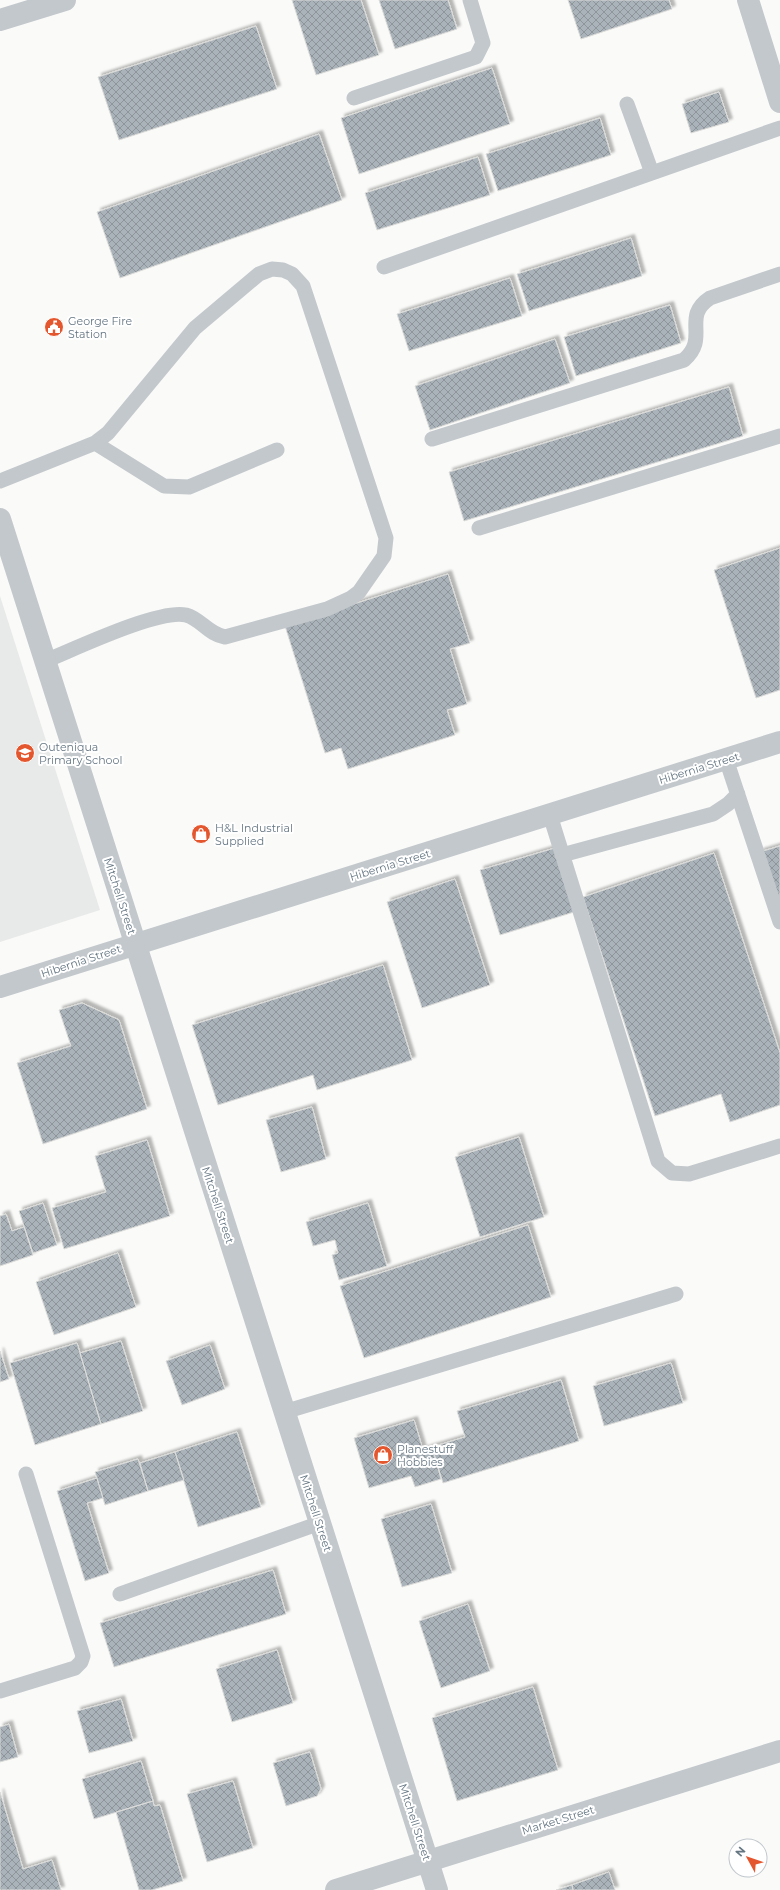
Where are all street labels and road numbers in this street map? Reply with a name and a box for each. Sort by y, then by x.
street label: Hibernia Street [657,749,741,787]
street label: Hibernia Street [348,846,432,884]
street label: Mitchell Street [101,856,139,937]
street label: Hibernia Street [39,941,123,981]
street label: Mitchell Street [199,1165,237,1246]
street label: Mitchell Street [297,1473,335,1554]
street label: Mitchell Street [396,1782,434,1863]
street label: Market Street [520,1802,596,1838]

